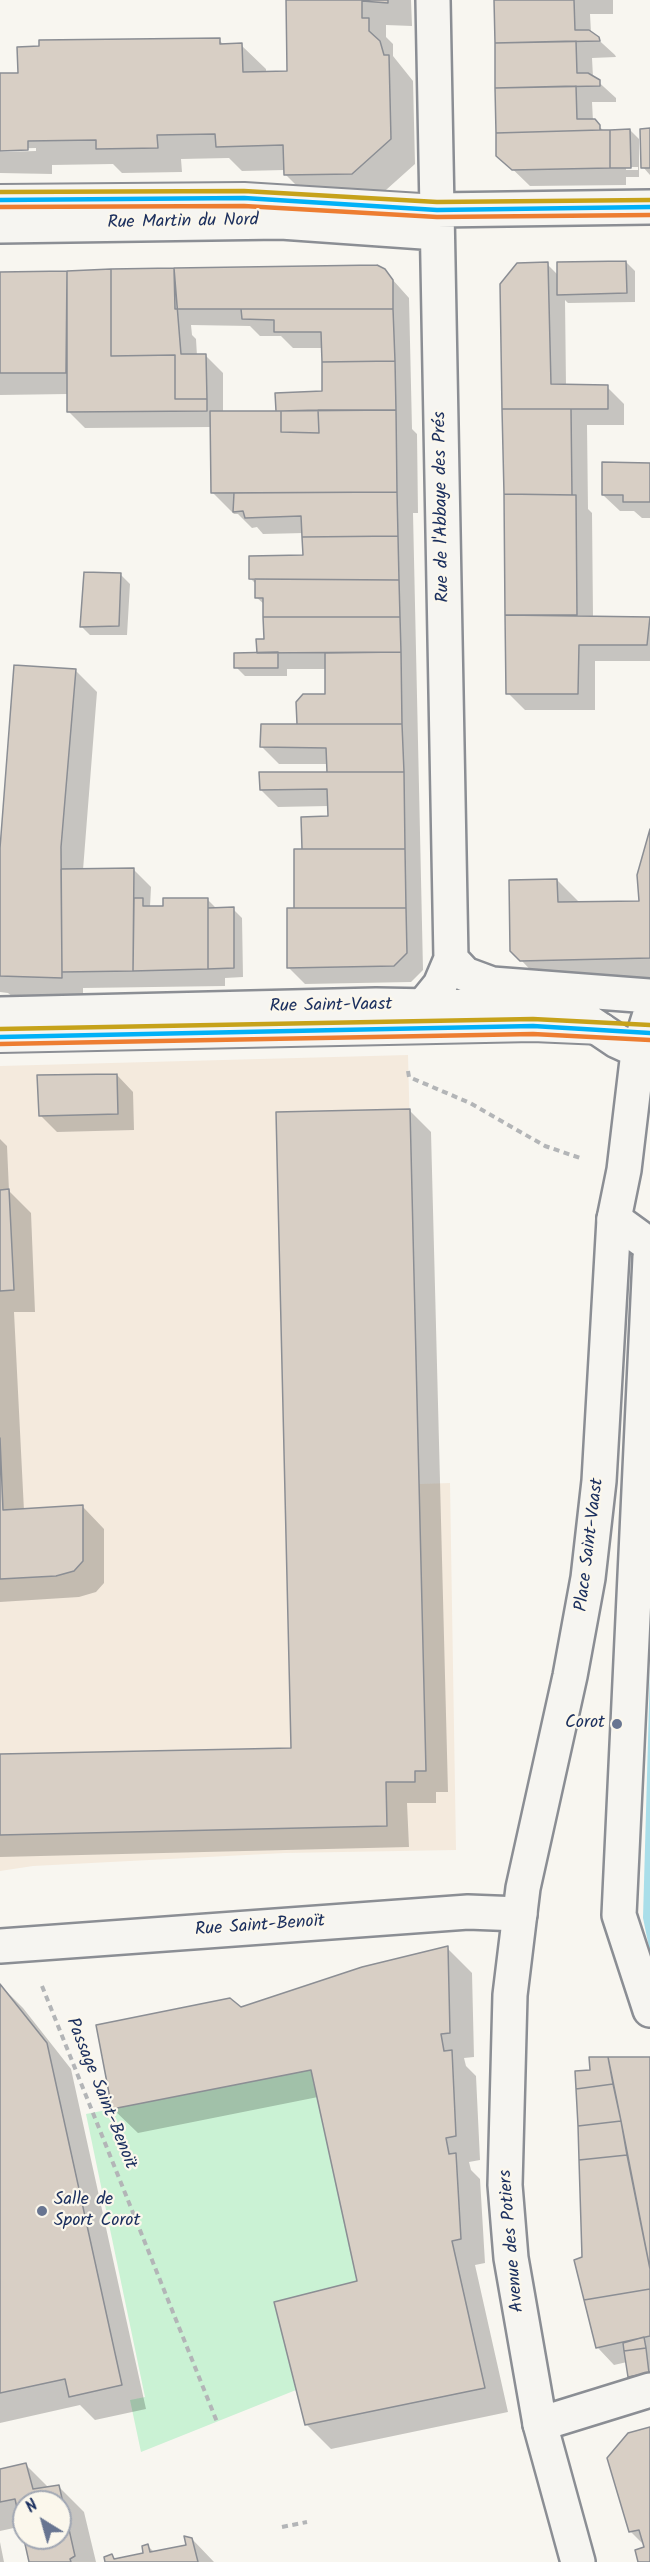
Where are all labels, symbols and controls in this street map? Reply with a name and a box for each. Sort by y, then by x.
street label: Rue Martin du Nord [107,211,259,235]
street label: Rue de l'Abbaye des Prés [431,411,455,603]
street label: Rue Saint-Vaast [269,995,393,1019]
street label: Place Saint-Vaast [572,1477,610,1613]
place label: Corot [565,1713,605,1735]
marker: Corot [610,1717,624,1731]
street label: Rue Saint-Benoït [194,1912,326,1942]
street label: Passage Saint-Benoït [60,2015,140,2173]
street label: Avenue des Potiers [496,2169,530,2313]
place label: Salle de Sport Corot [54,2190,140,2232]
marker: Salle de Sport Corot [35,2204,49,2218]
north arrow [12,2490,72,2550]
text: N [21,2494,44,2520]

